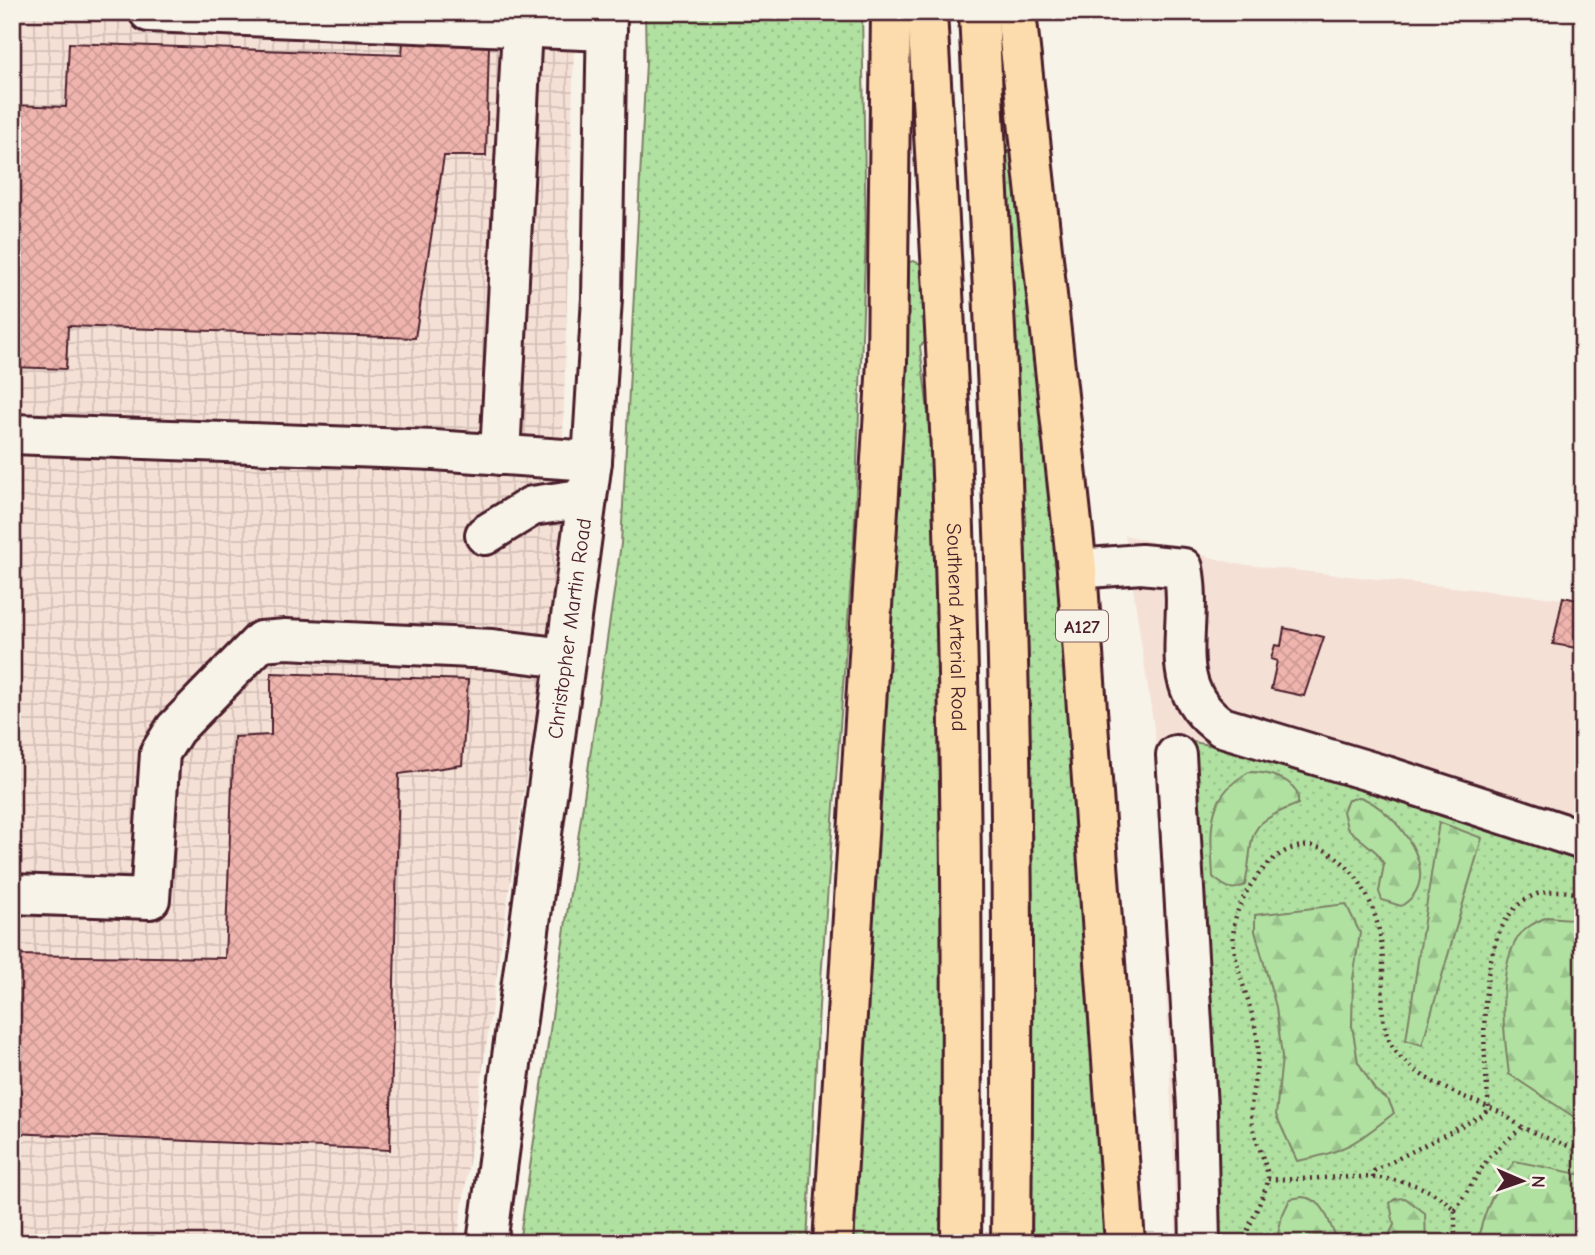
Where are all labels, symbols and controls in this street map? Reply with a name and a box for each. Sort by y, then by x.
street label: Christopher Martin Road [543,517,596,740]
street label: Southend Arterial Road [942,523,971,732]
road number: A127 [1056,610,1108,642]
north arrow [1486,1146,1556,1216]
text: N [1527,1175,1549,1188]

